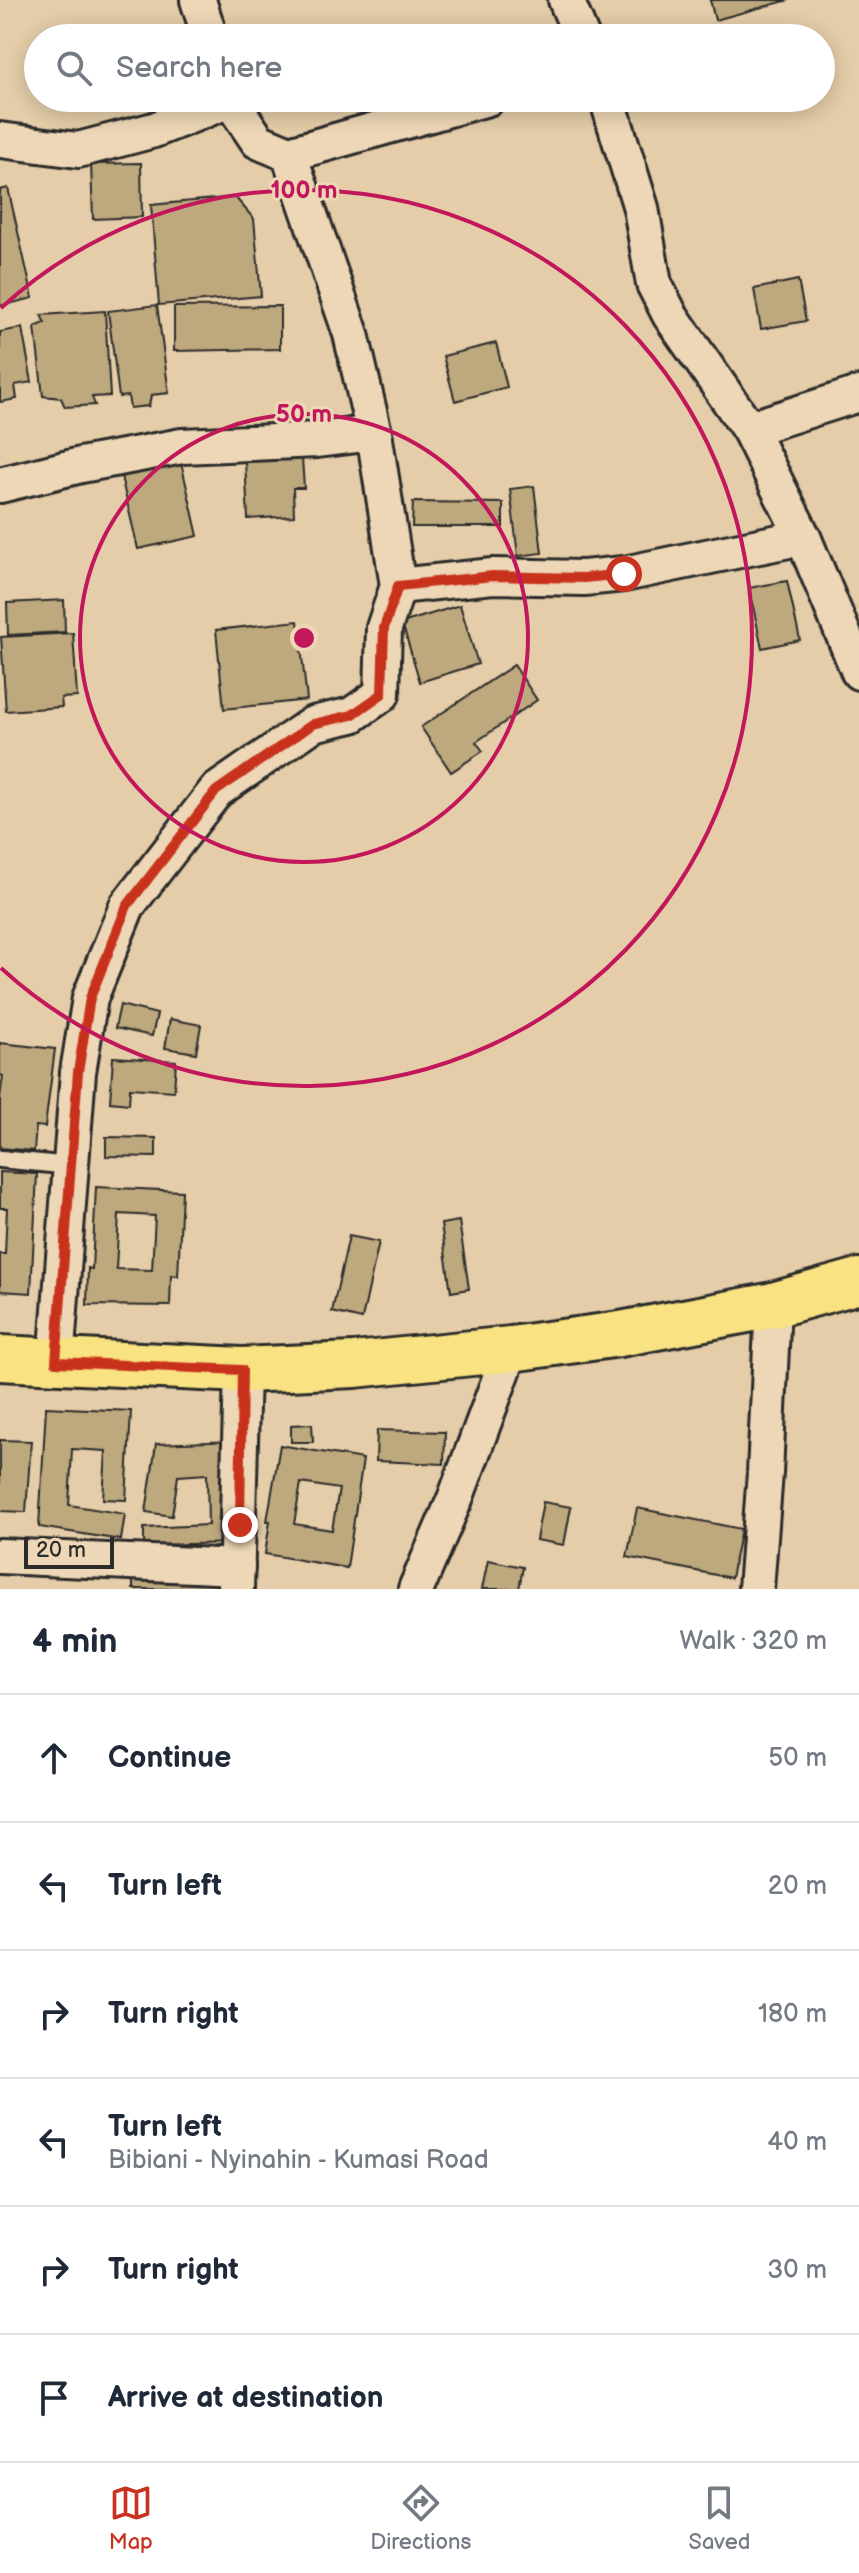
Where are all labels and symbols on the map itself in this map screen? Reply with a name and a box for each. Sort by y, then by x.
text: 100 m [271,176,337,205]
text: 50 m [276,400,332,429]
route start [606,556,642,592]
centre of rings [290,624,318,652]
route end [222,1507,258,1543]
scale bar [24,1533,114,1569]

